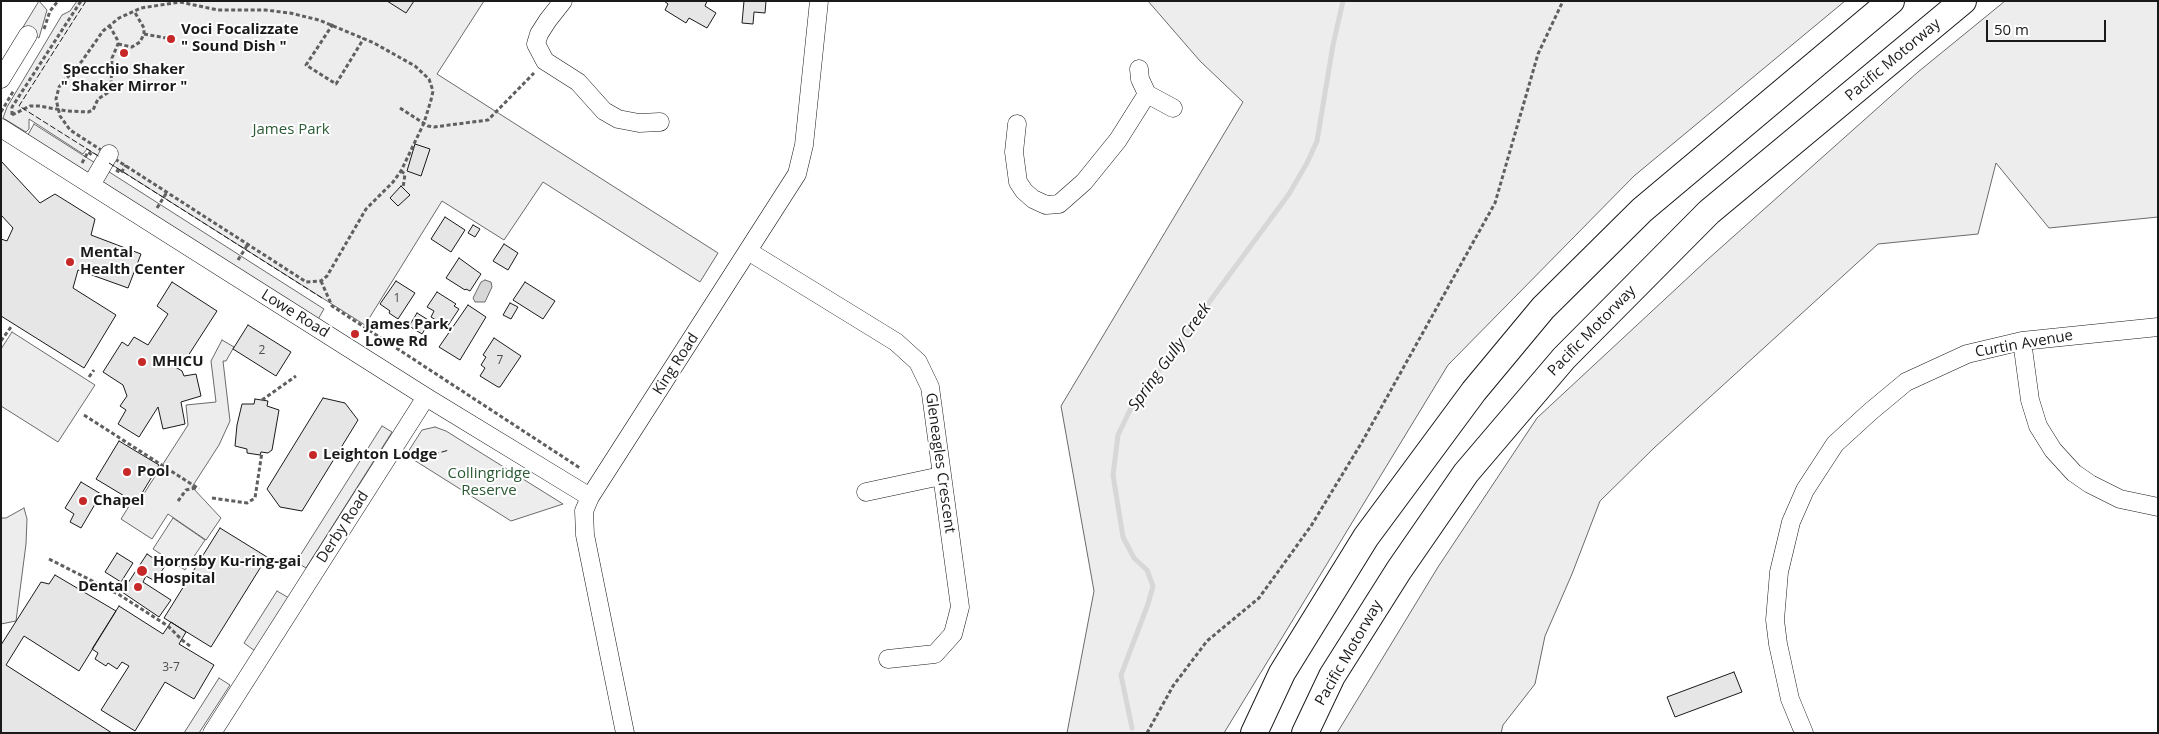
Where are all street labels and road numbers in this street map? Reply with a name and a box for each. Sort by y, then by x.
street label: Pacific Motorway [1842,15,1944,105]
street label: Pacific Motorway [1544,282,1640,380]
street label: Lowe Road [258,286,332,342]
street label: Curtin Avenue [1974,327,2074,361]
street label: King Road [649,330,703,398]
street label: Gleneagles Crescent [921,392,959,534]
street label: Derby Road [313,488,373,566]
street label: Pacific Motorway [1312,597,1386,709]

